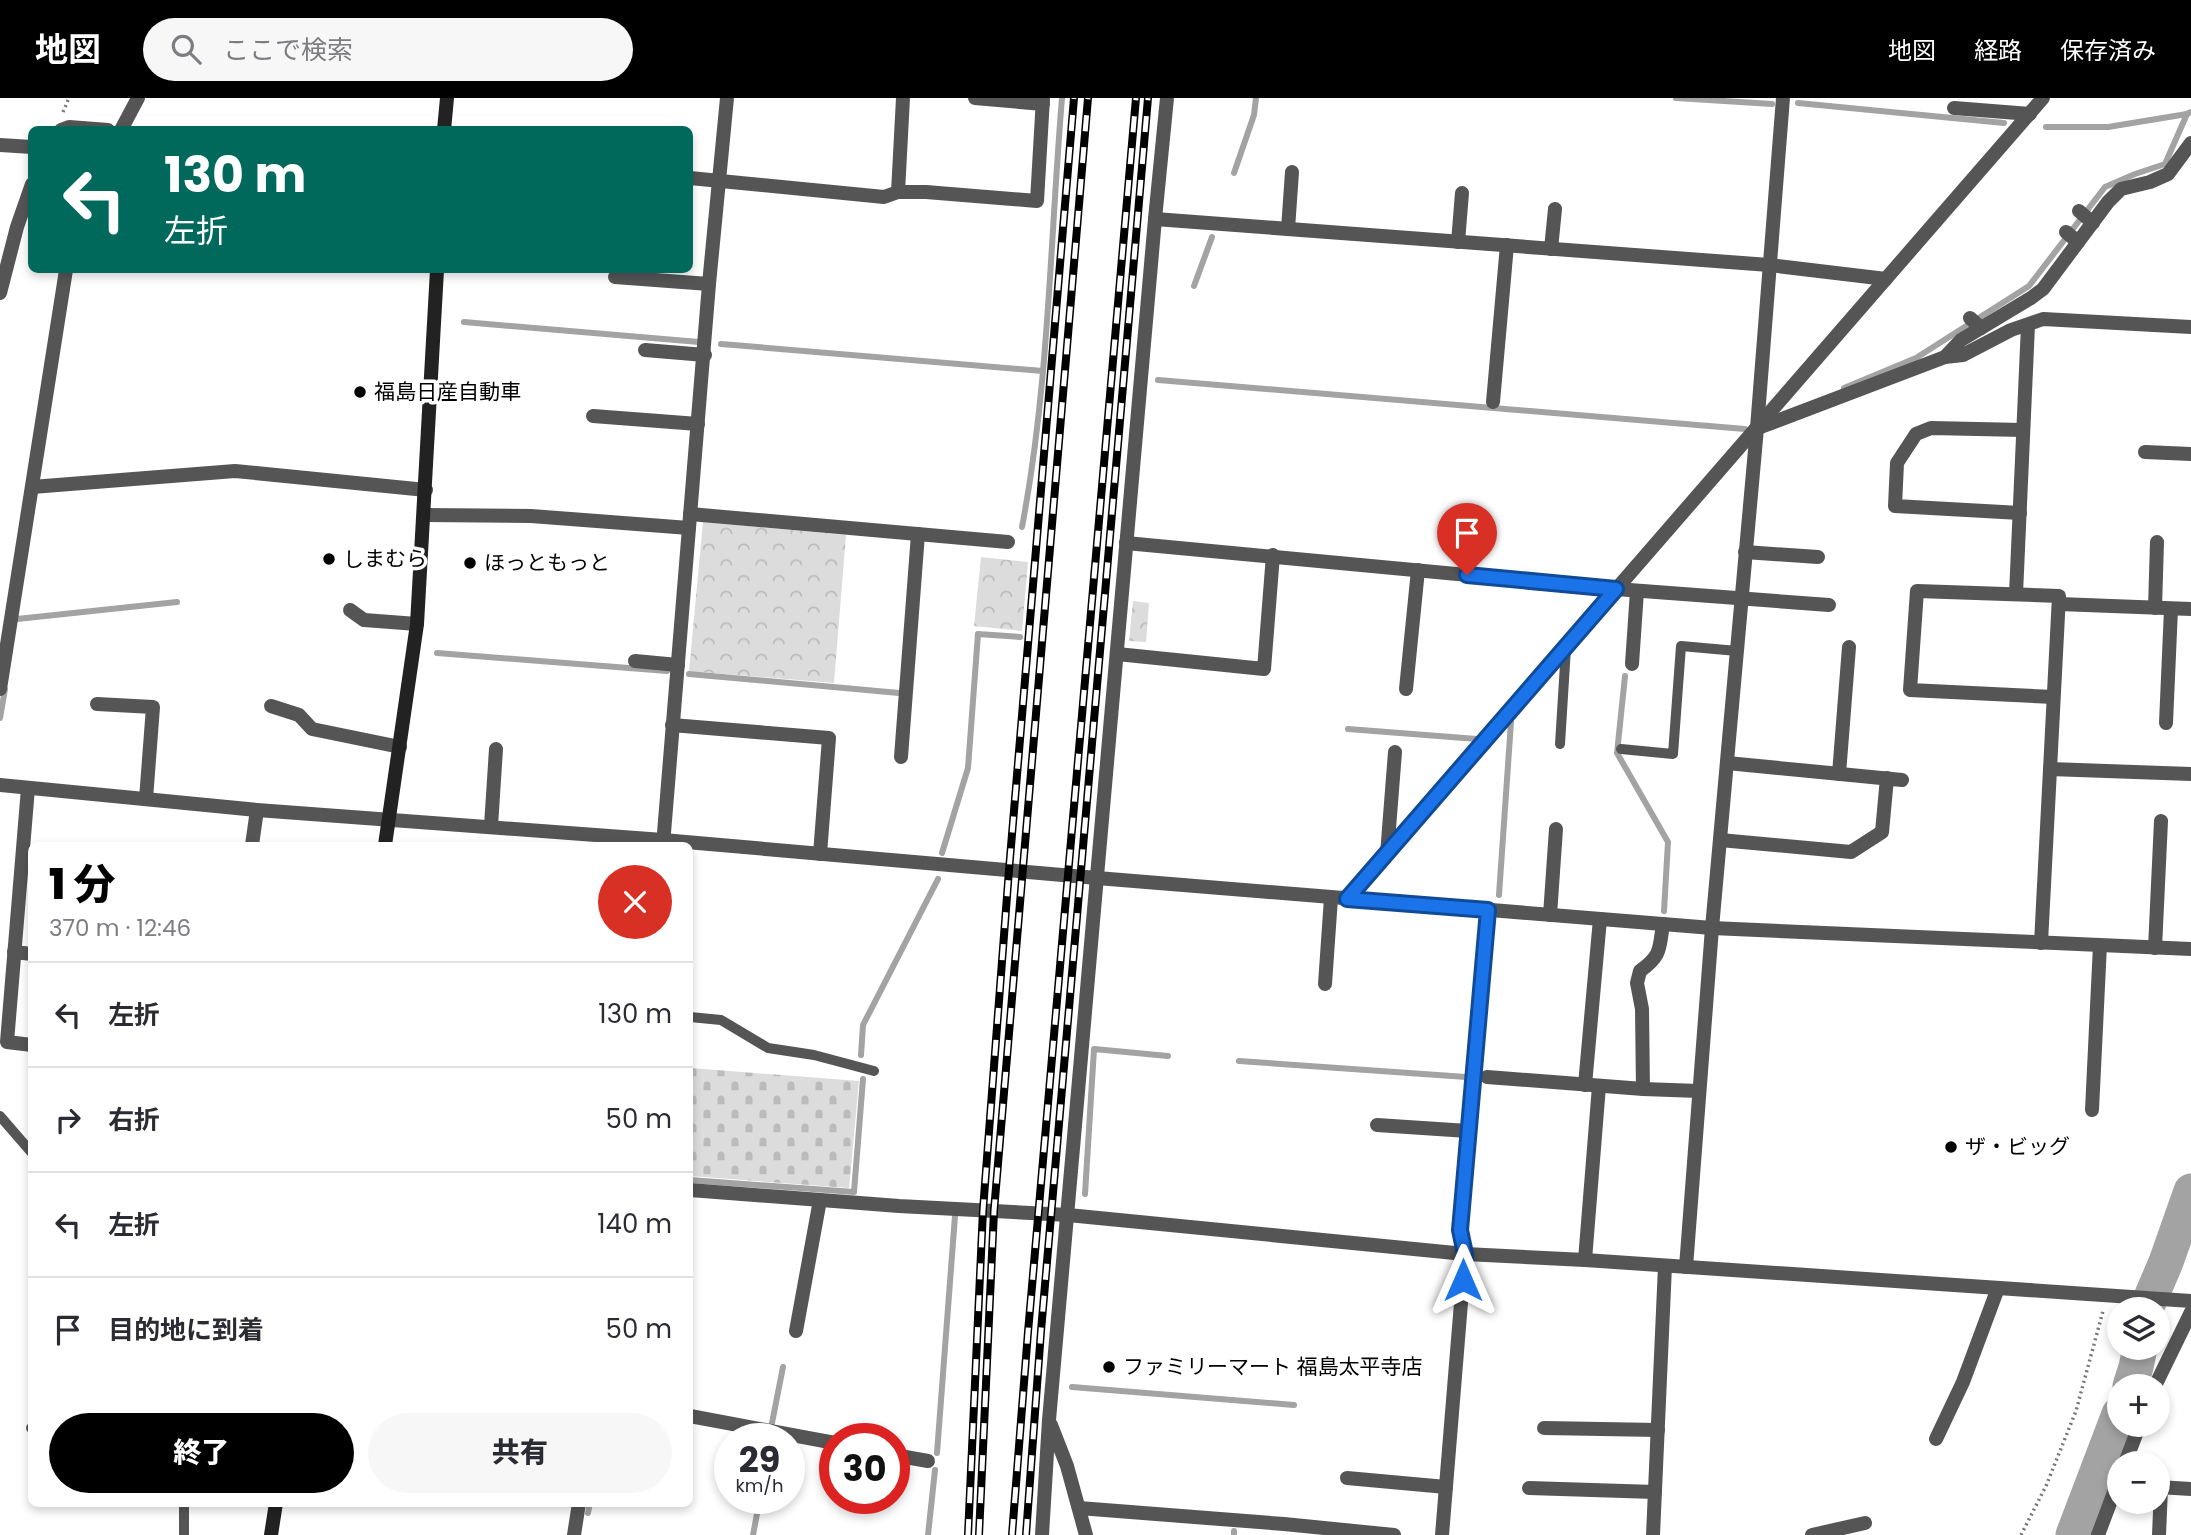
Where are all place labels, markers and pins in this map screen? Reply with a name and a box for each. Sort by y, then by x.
place label: 福島日産自動車 [374,377,521,406]
marker: 福島日産自動車 [352,384,368,400]
pin [1437,503,1497,575]
place label: しまむら [343,544,427,573]
place label: ほっともっと [484,548,610,577]
marker: しまむら [321,551,337,567]
marker: ほっともっと [462,555,478,571]
place label: ザ・ビッグ [1965,1132,2070,1161]
marker: ザ・ビッグ [1943,1139,1959,1155]
place label: ファミリーマート 福島太平寺店 [1123,1352,1423,1381]
marker: ファミリーマート 福島太平寺店 [1101,1359,1117,1375]

